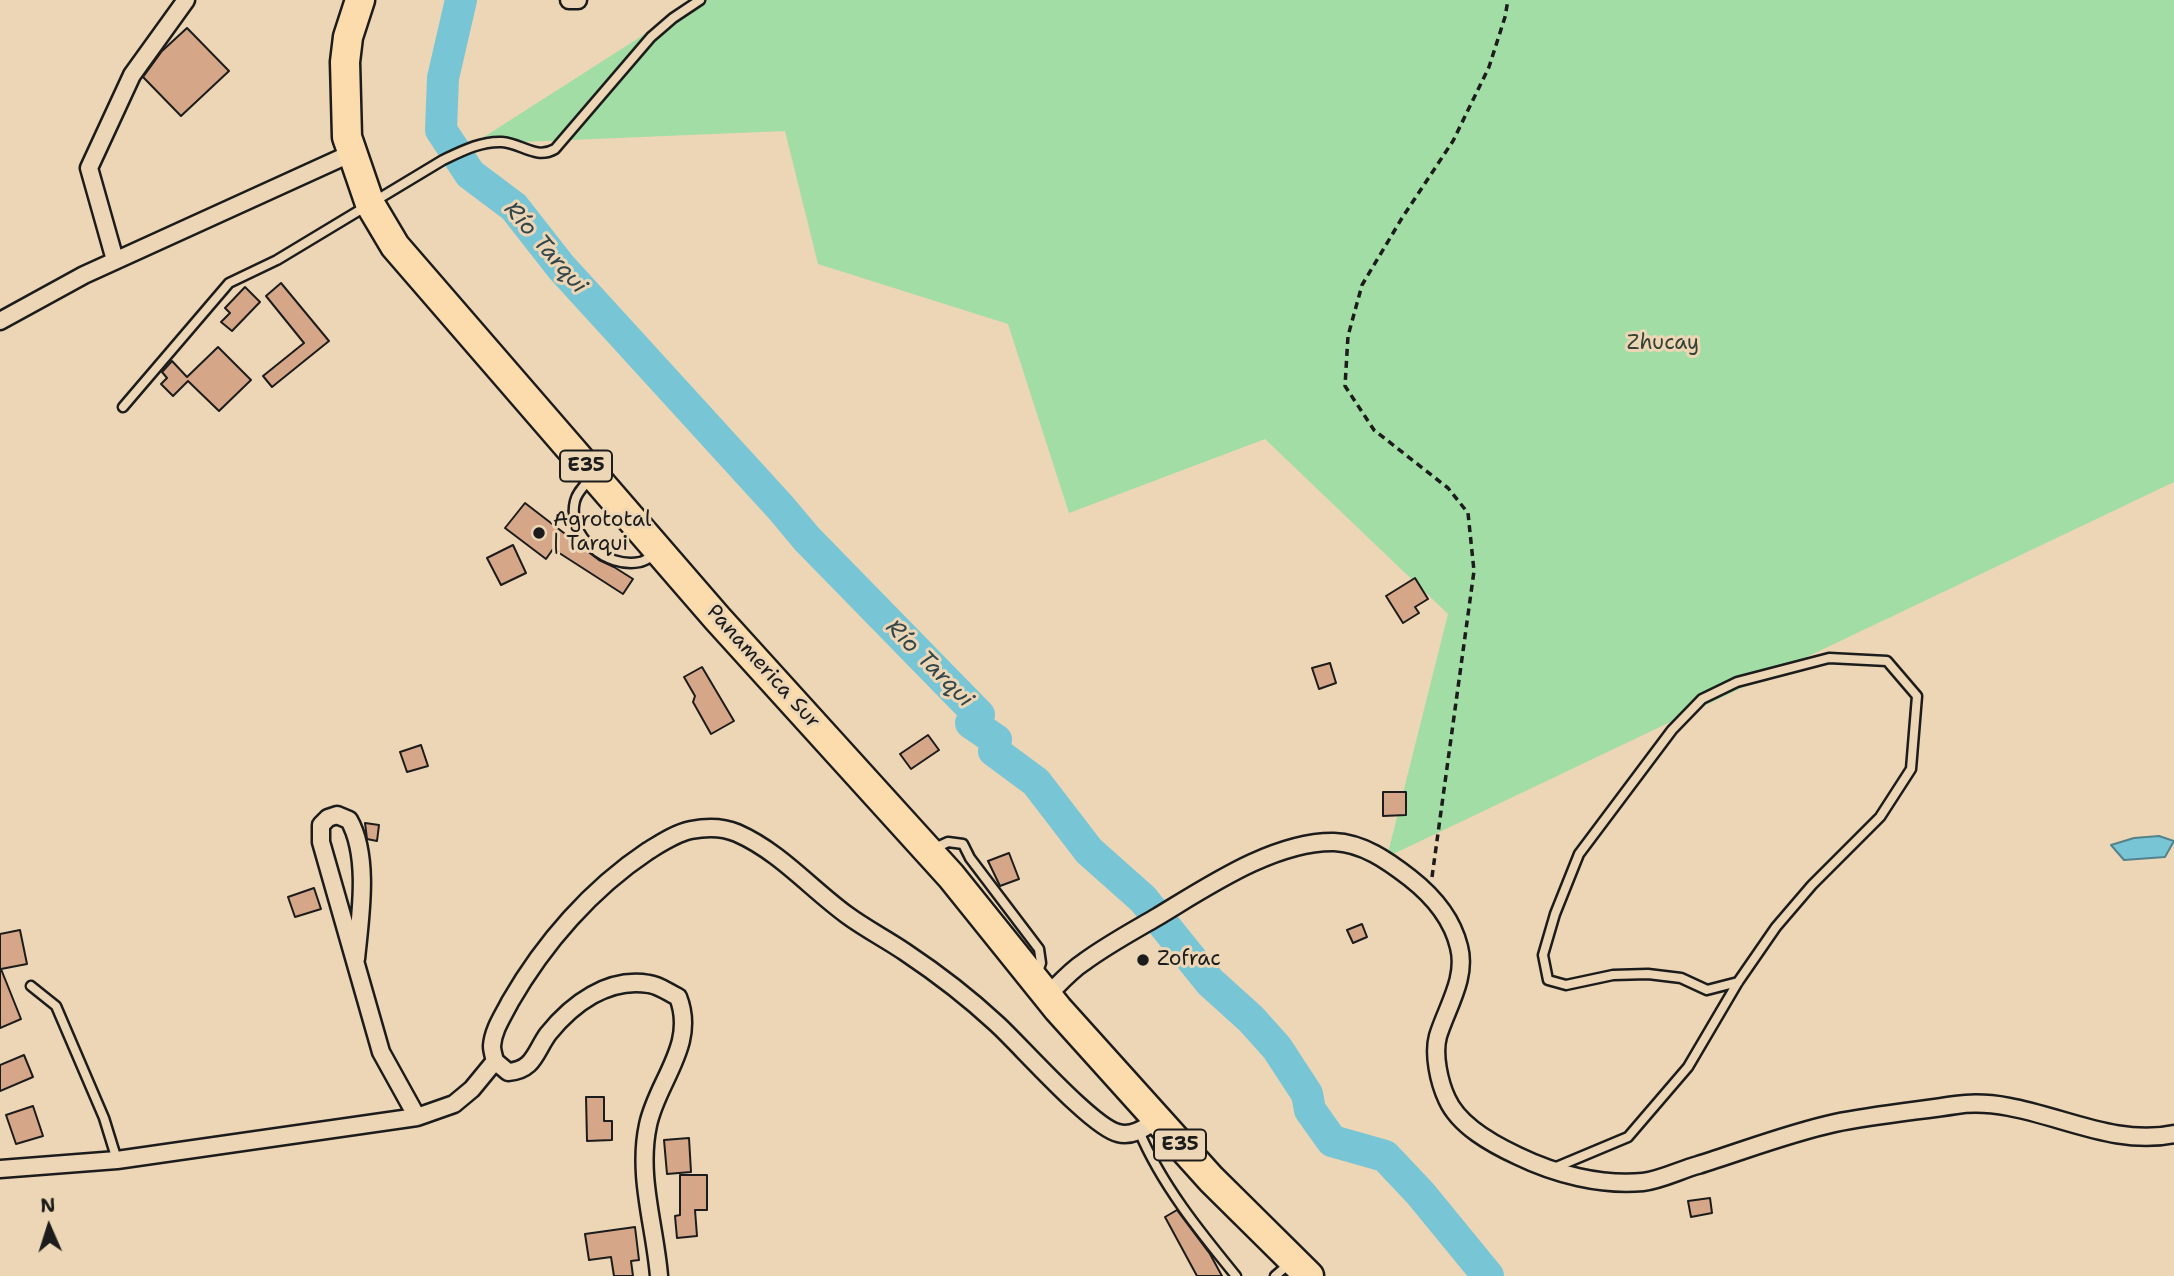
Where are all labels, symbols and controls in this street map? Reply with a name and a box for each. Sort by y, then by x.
water label: Río Tarqui [498,196,592,300]
park label: Zhucay [1627,331,1699,357]
road number: E35 [560,450,612,481]
place label: Agrototal | Tarqui [553,508,651,558]
marker: Agrototal | Tarqui [531,525,547,541]
street label: Panamerica Sur [701,600,825,734]
water label: Río Tarqui [879,614,979,714]
place label: Zofrac [1157,947,1221,973]
marker: Zofrac [1135,952,1151,968]
road number: E35 [1154,1130,1206,1161]
north arrow [14,1192,84,1262]
text: N [40,1193,56,1218]

